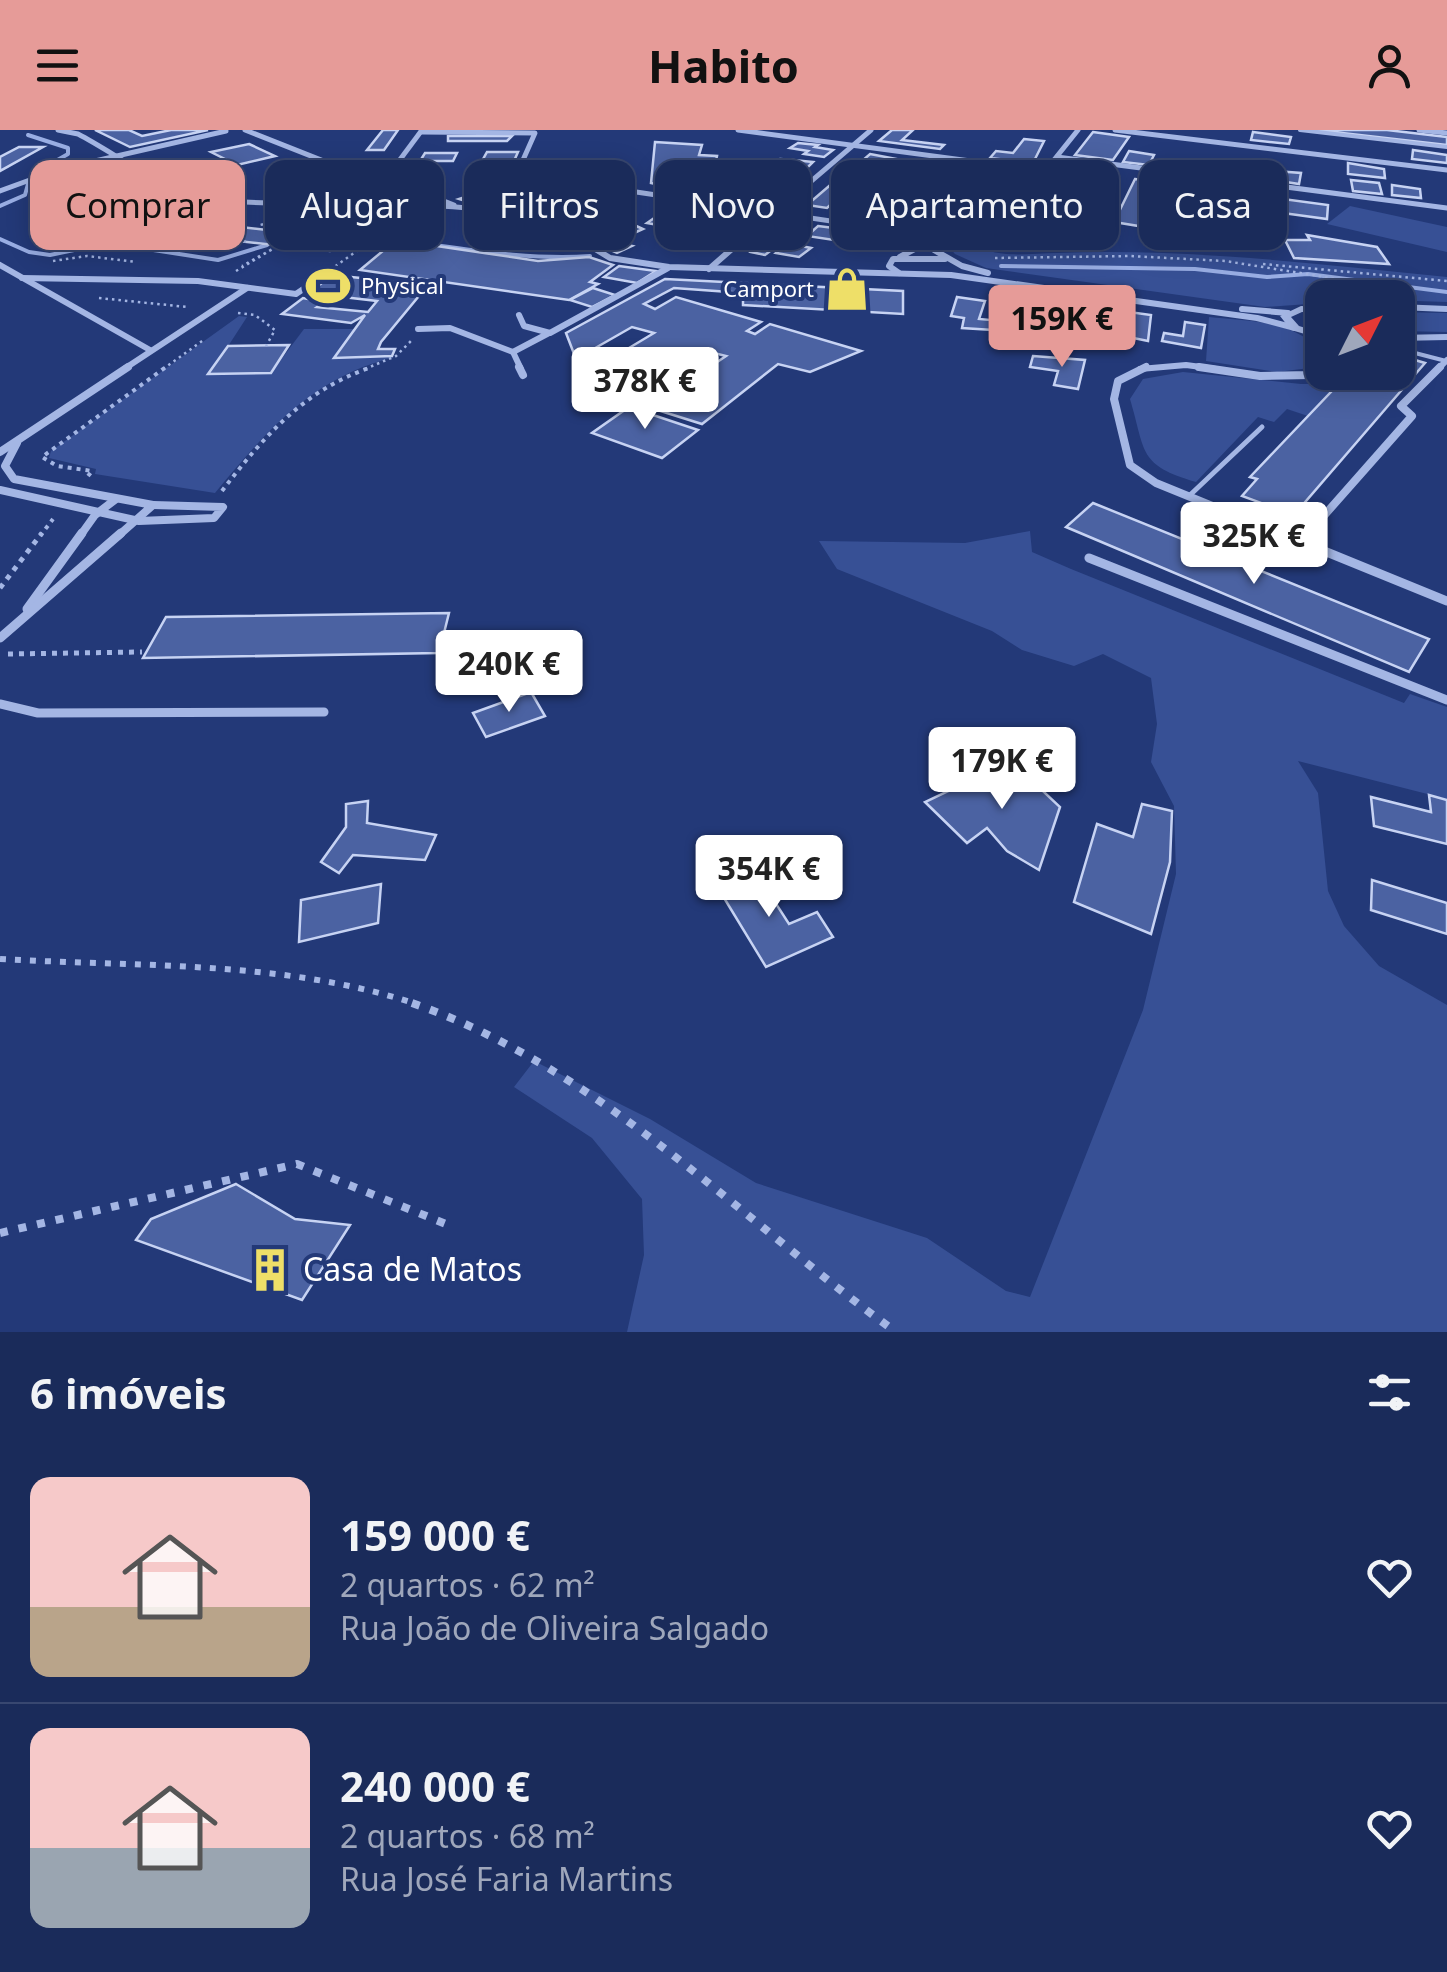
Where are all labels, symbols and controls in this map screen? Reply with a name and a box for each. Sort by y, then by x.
text: Habito [648,35,799,96]
icon: menu [30,38,85,93]
icon: person [1362,38,1417,93]
chip: Comprar [30,160,245,250]
chip: Alugar [265,160,444,250]
chip: Filtros [464,160,635,250]
chip: Novo [655,160,811,250]
chip: Apartamento [831,160,1119,250]
chip: Casa [1139,160,1287,250]
sports icon: Physical [304,262,352,310]
shop icon: Camport [823,265,871,313]
place label: Physical [361,270,444,300]
place label: Camport [723,273,814,303]
north arrow [1305,280,1415,390]
map controls [1305,280,1415,390]
pin: 159K € [981,285,1143,370]
text: 159K € [1011,296,1113,339]
pin: 378K € [564,347,726,432]
text: 378K € [594,358,696,401]
pin: 325K € [1173,502,1335,587]
text: 325K € [1203,513,1305,556]
pin: 240K € [428,630,590,715]
text: 240K € [458,641,560,684]
pin: 179K € [921,727,1083,812]
text: 179K € [951,738,1053,781]
pin: 354K € [688,835,850,920]
text: 354K € [718,846,820,889]
building icon: Casa de Matos [246,1246,294,1294]
place label: Casa de Matos [303,1247,522,1290]
text: 6 imóveis [30,1364,227,1421]
icon: filters [1362,1365,1417,1420]
text: 159 000 € [340,1506,530,1563]
icon: home [110,1517,230,1637]
icon: heart [1362,1550,1417,1605]
text: 2 quartos · 62 m² [340,1563,595,1606]
text: Rua João de Oliveira Salgado [340,1606,769,1649]
text: 240 000 € [340,1757,530,1814]
icon: home [110,1768,230,1888]
icon: heart [1362,1801,1417,1856]
text: 2 quartos · 68 m² [340,1814,595,1857]
text: Rua José Faria Martins [340,1857,673,1900]

